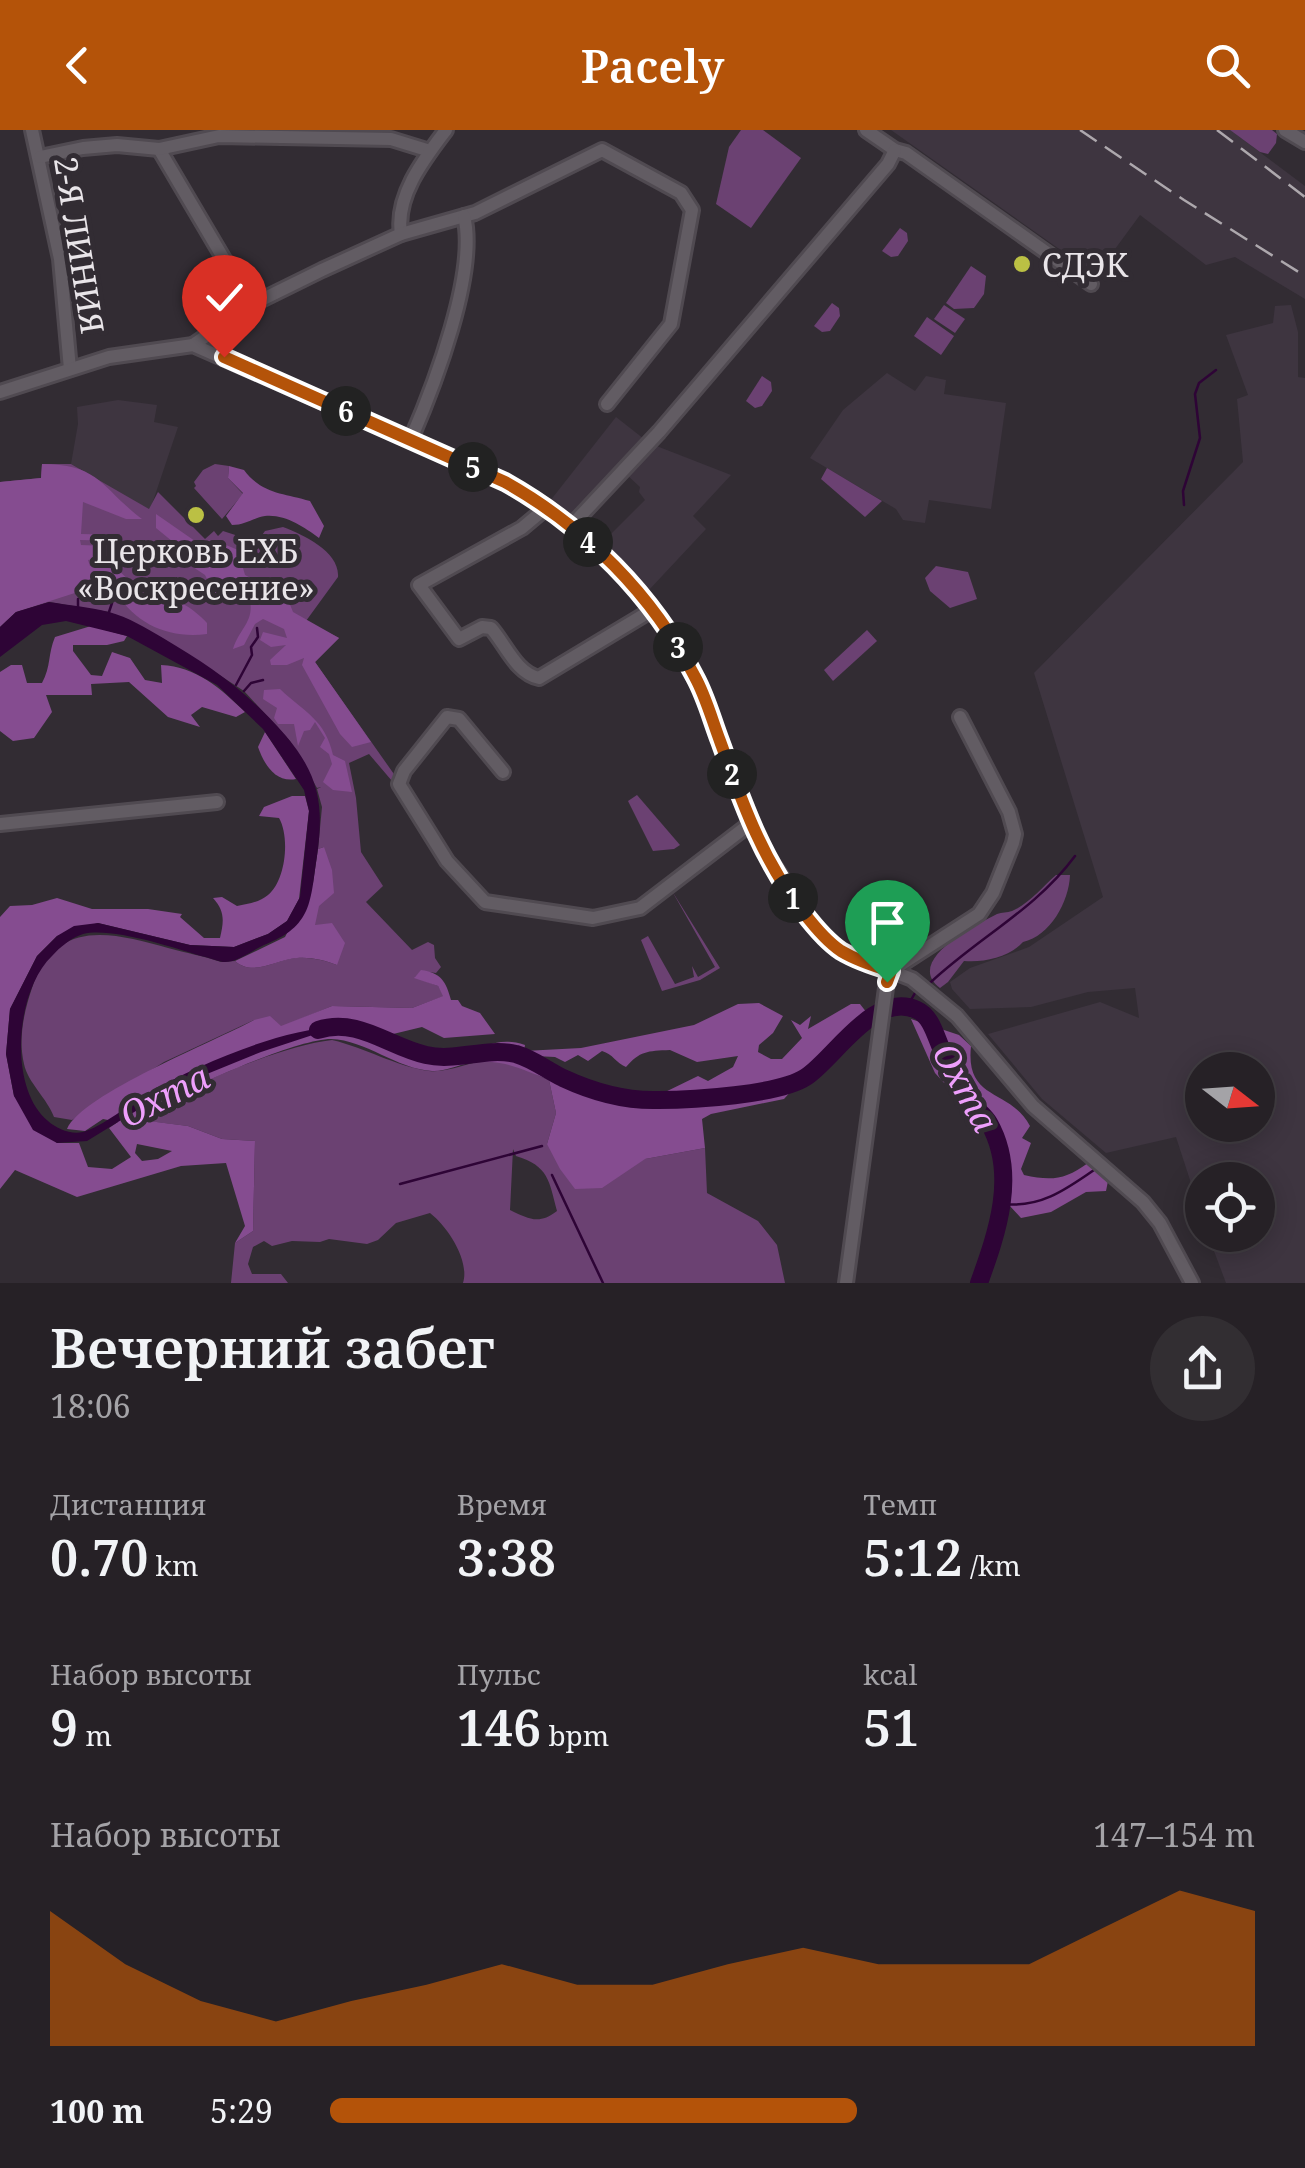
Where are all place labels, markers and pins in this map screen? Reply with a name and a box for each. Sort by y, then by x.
place label: СДЭК [1042,243,1128,286]
marker: СДЭК [1011,253,1033,275]
pin [182,255,267,358]
pin: 6 [321,386,371,436]
pin: 5 [448,442,498,492]
marker: Церковь ЕХБ «Воскресение» [185,504,207,526]
pin: 4 [563,517,613,567]
place label: Церковь ЕХБ «Воскресение» [77,529,315,609]
pin: 3 [653,622,703,672]
pin: 2 [707,749,757,799]
pin: 1 [768,873,818,923]
pin [845,880,930,983]

